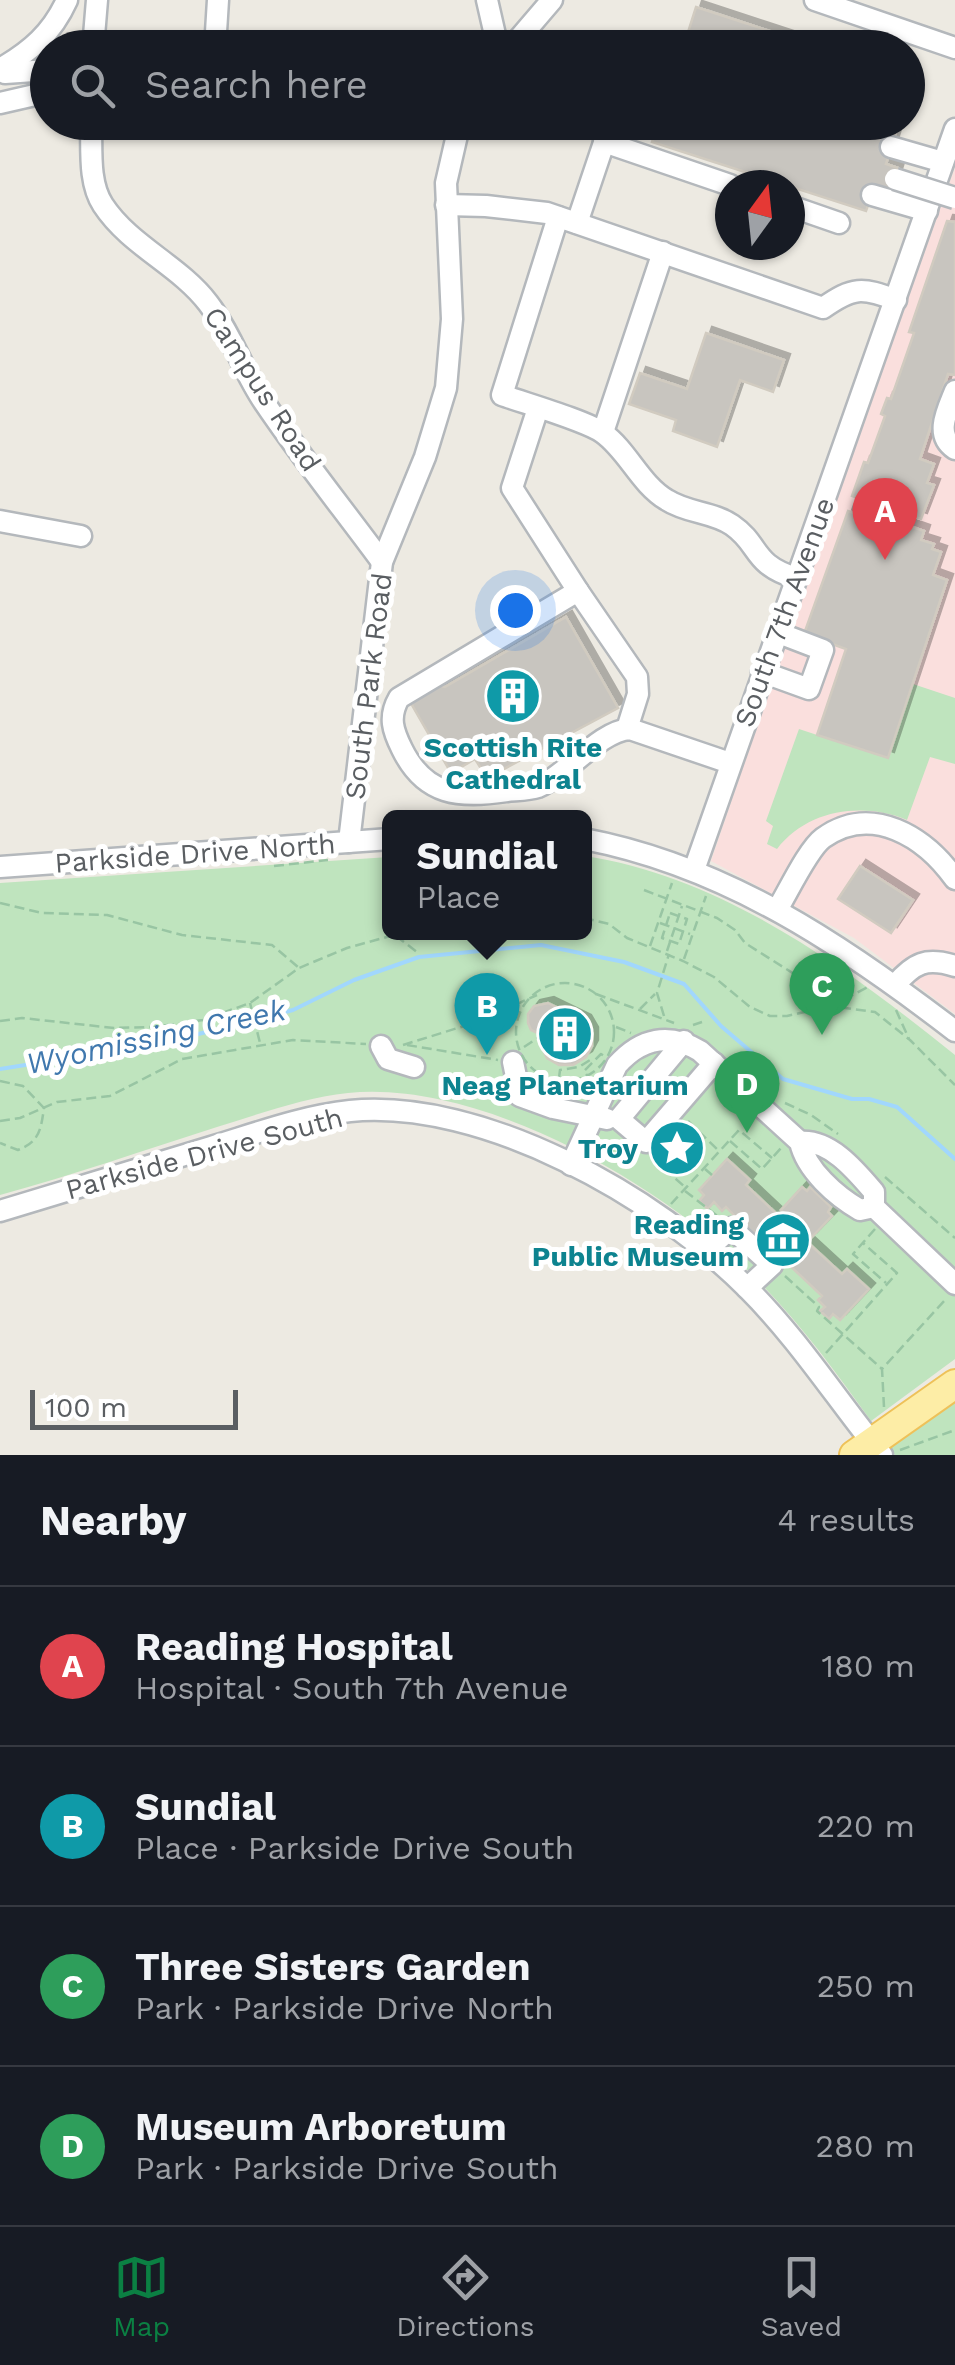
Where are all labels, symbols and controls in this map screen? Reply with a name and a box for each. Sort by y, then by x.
search box [30,30,925,140]
icon: search [65,58,120,113]
text: Search here [145,63,368,107]
north arrow [715,170,805,260]
street label: Campus Road [197,301,328,478]
pin: A [852,478,918,560]
street label: South 7th Avenue [728,493,841,731]
street label: South Park Road [338,571,399,801]
your location [490,585,541,636]
building icon: Scottish Rite Cathedral [483,666,543,726]
place label: Scottish Rite Cathedral [424,731,602,796]
popup [382,810,592,940]
street label: Parkside Drive North [54,827,337,880]
text: Sundial [417,834,557,878]
text: Place [417,878,500,916]
pin: C [790,952,854,1035]
pin: B [454,972,520,1055]
water label: Wyomissing Creek [23,992,290,1081]
building icon: Neag Planetarium [535,1004,595,1064]
pin: D [714,1050,780,1133]
place label: Neag Planetarium [441,1069,689,1102]
street label: Parkside Drive South [62,1101,346,1206]
place icon: Troy [647,1118,707,1178]
place label: Troy [578,1132,638,1165]
place label: Reading Public Museum [532,1208,744,1273]
museum icon: Reading Public Museum [753,1210,813,1270]
scale bar [30,1385,238,1430]
text: 100 m [45,1391,127,1424]
text: Nearby [40,1496,187,1545]
text: 4 results [777,1501,915,1539]
text: Reading Hospital [135,1625,453,1669]
text: A [62,1647,83,1685]
text: 180 m [821,1647,915,1685]
text: Hospital · South 7th Avenue [135,1669,568,1707]
text: Sundial [135,1785,276,1829]
text: B [62,1807,83,1845]
text: 220 m [816,1807,915,1845]
text: Place · Parkside Drive South [135,1829,574,1867]
text: Three Sisters Garden [135,1945,531,1989]
text: C [62,1967,83,2005]
text: 250 m [816,1967,915,2005]
text: Park · Parkside Drive North [135,1989,554,2027]
text: Museum Arboretum [135,2105,507,2149]
text: D [61,2127,84,2165]
text: 280 m [815,2127,915,2165]
text: Park · Parkside Drive South [135,2149,559,2187]
tab: Map [113,2250,170,2343]
tab: Directions [396,2250,535,2343]
tab: Saved [761,2250,842,2343]

